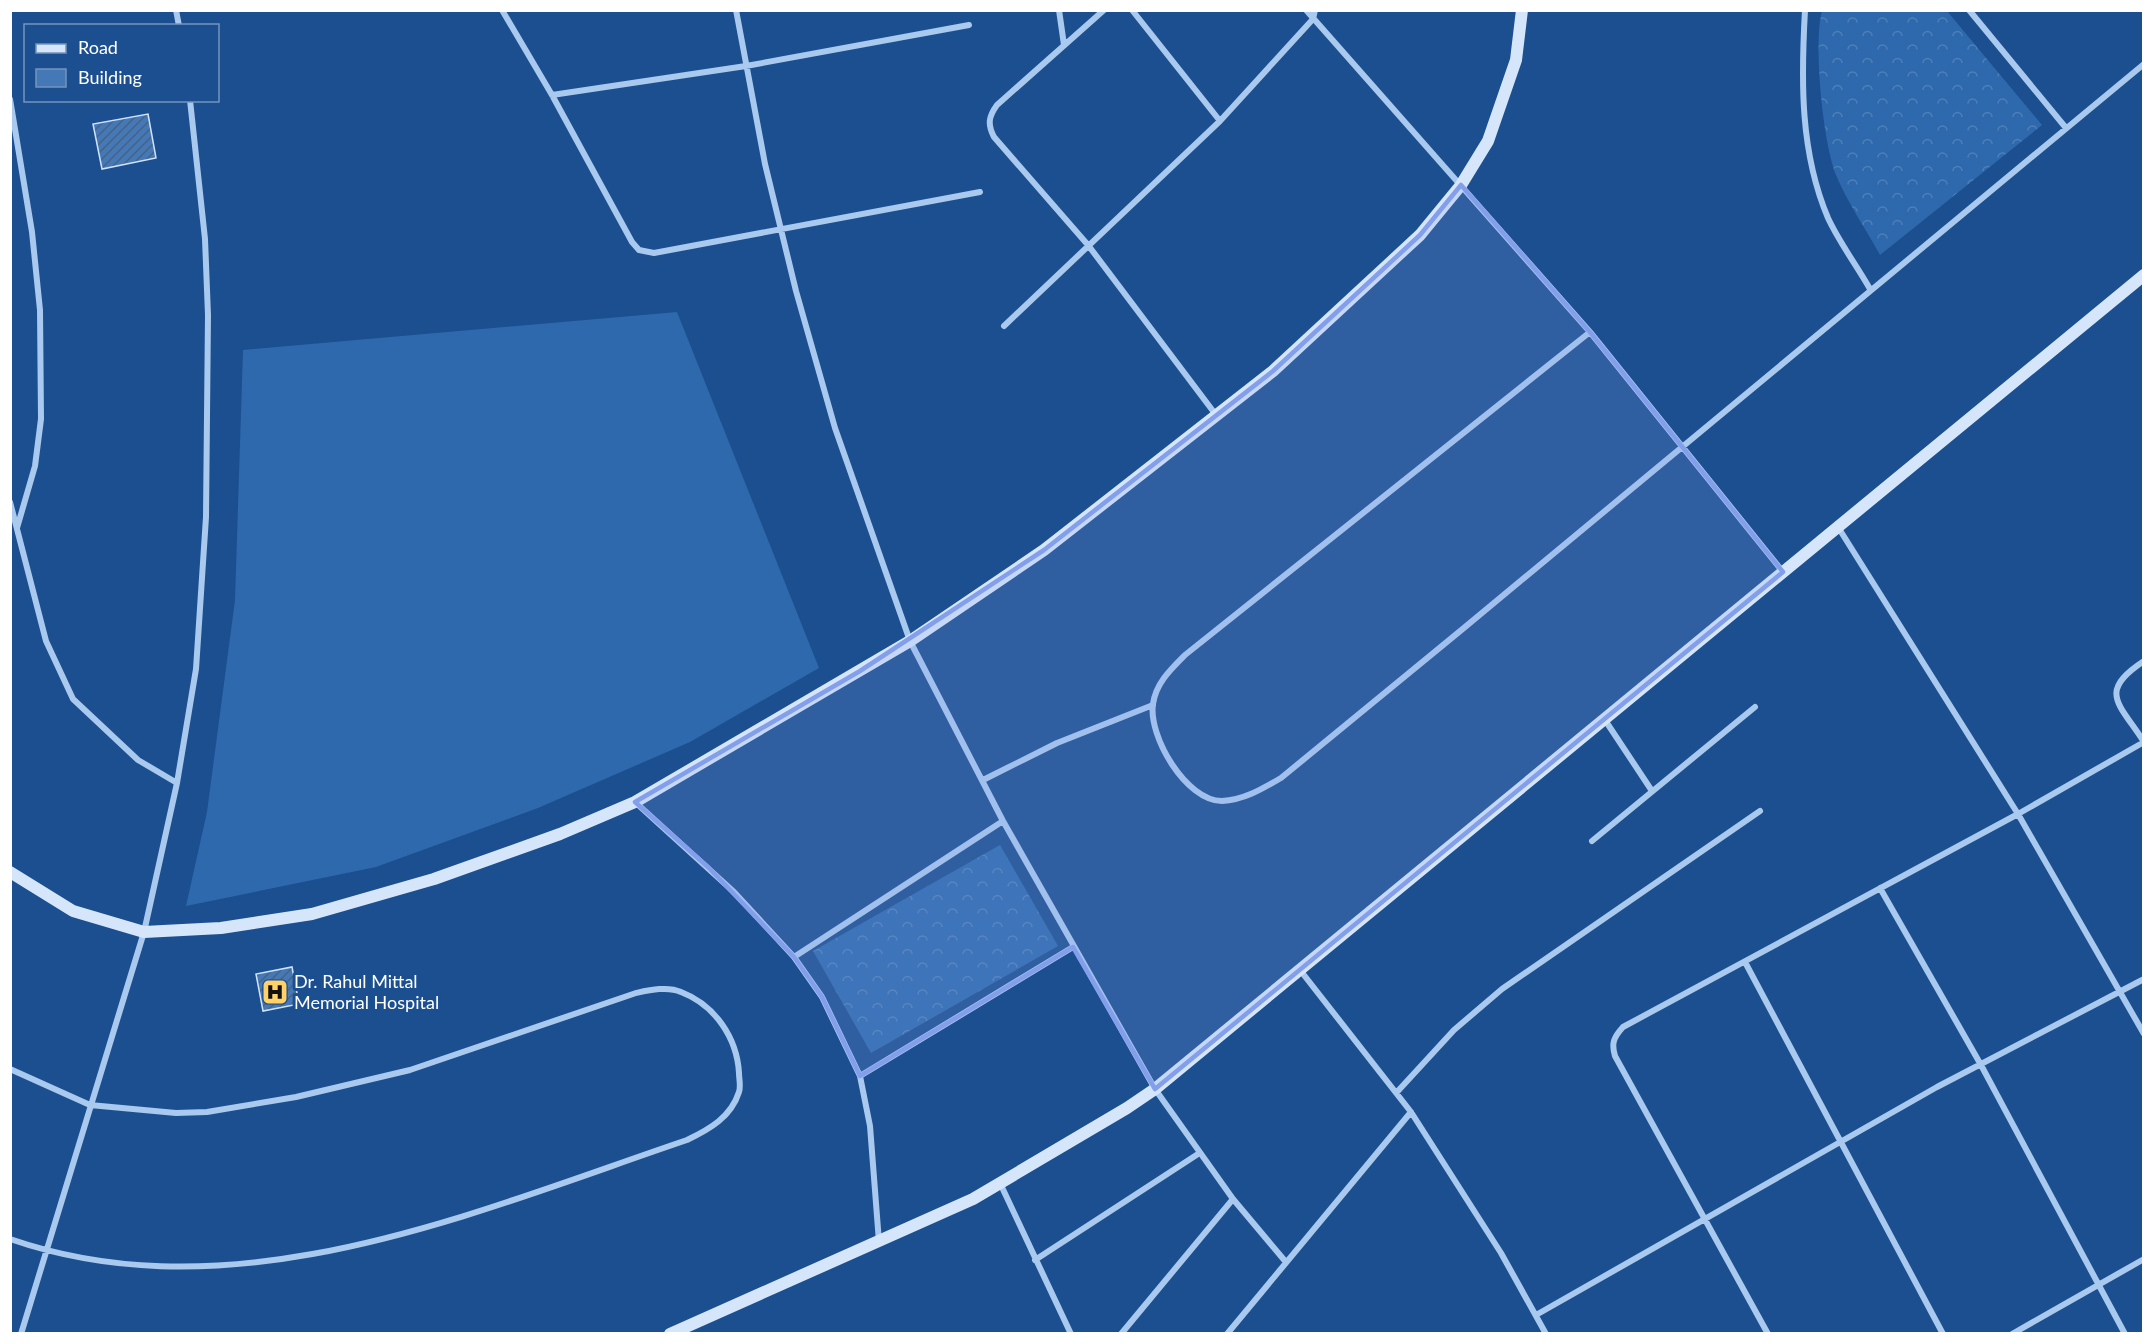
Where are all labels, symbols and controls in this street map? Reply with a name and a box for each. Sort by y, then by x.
legend [24,24,219,102]
text: Road [78,36,118,58]
text: Building [78,66,142,88]
place label: Dr. Rahul Mittal Memorial Hospital [294,970,439,1013]
hospital icon: Dr. Rahul Mittal Memorial Hospital [260,977,290,1007]

